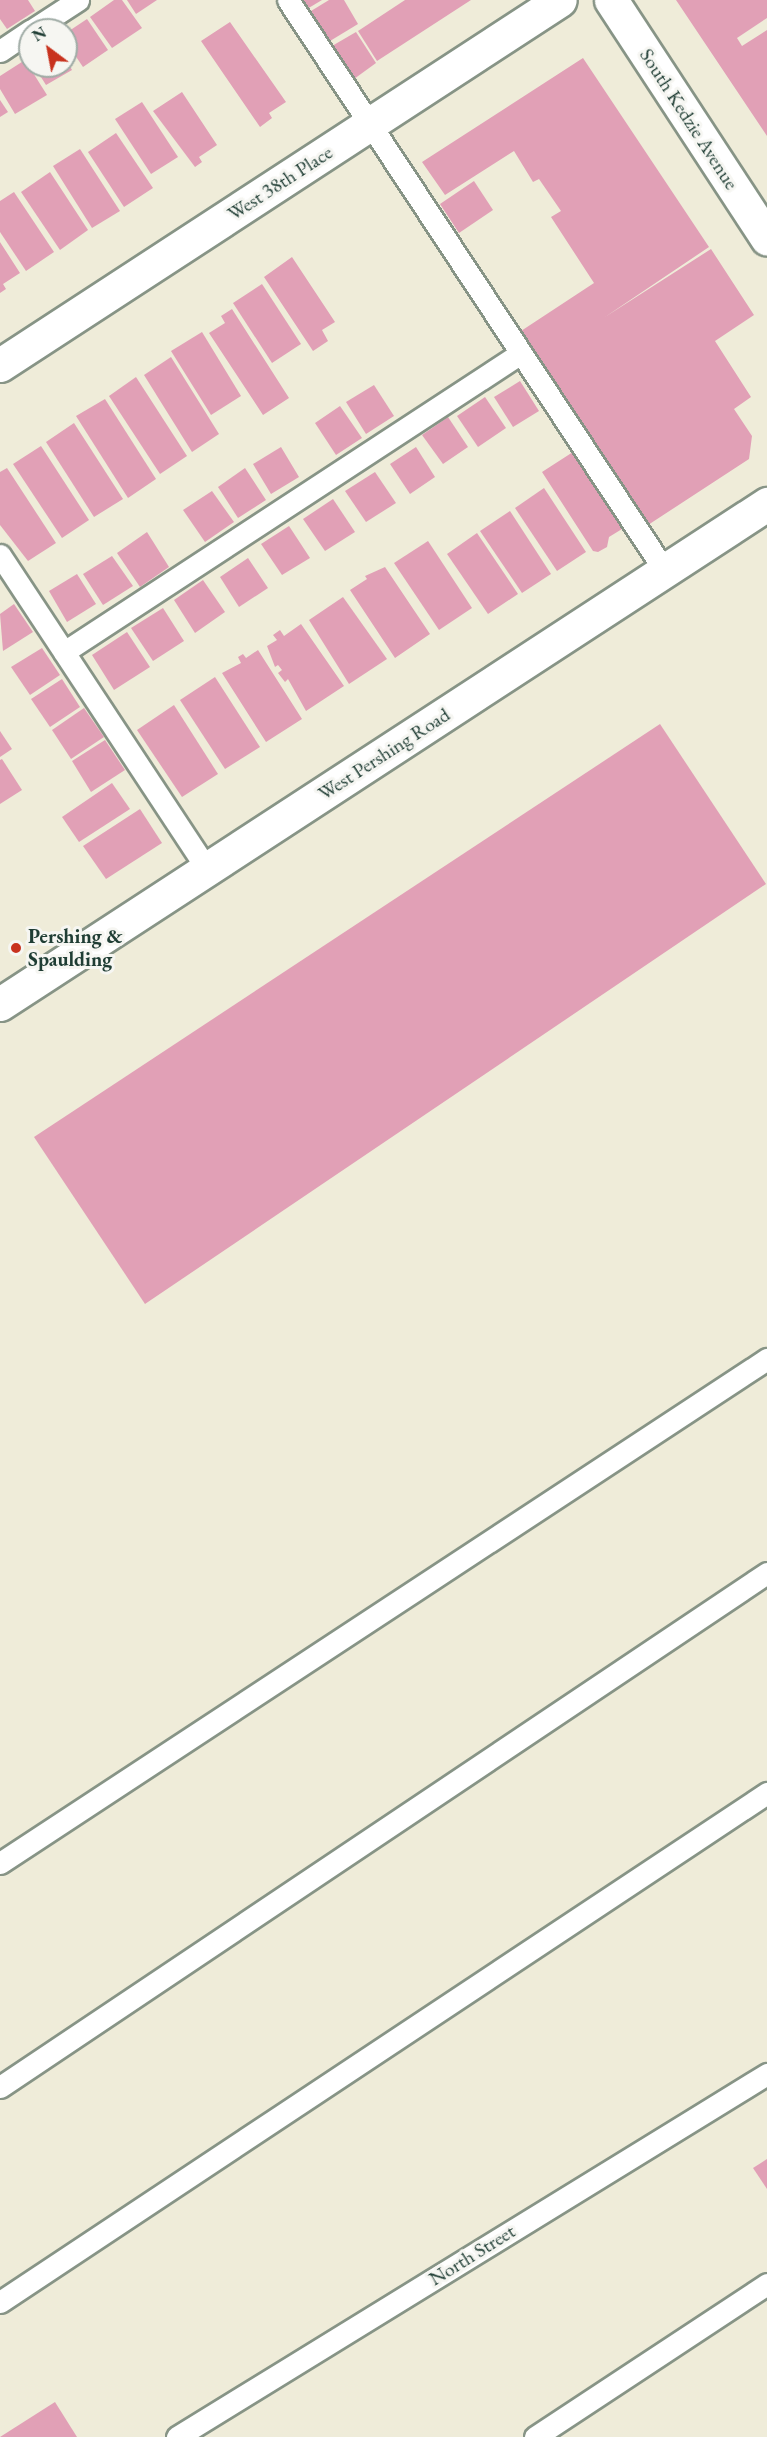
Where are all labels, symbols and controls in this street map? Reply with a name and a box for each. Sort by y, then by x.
north arrow [18,18,78,78]
text: N [28,22,50,46]
street label: South Kedzie Avenue [634,44,744,194]
street label: West 38th Place [223,140,337,226]
street label: West Pershing Road [314,702,454,806]
place label: Pershing & Spaulding [28,924,122,971]
marker: Pershing & Spaulding [9,941,23,955]
street label: North Street [425,2219,519,2291]

